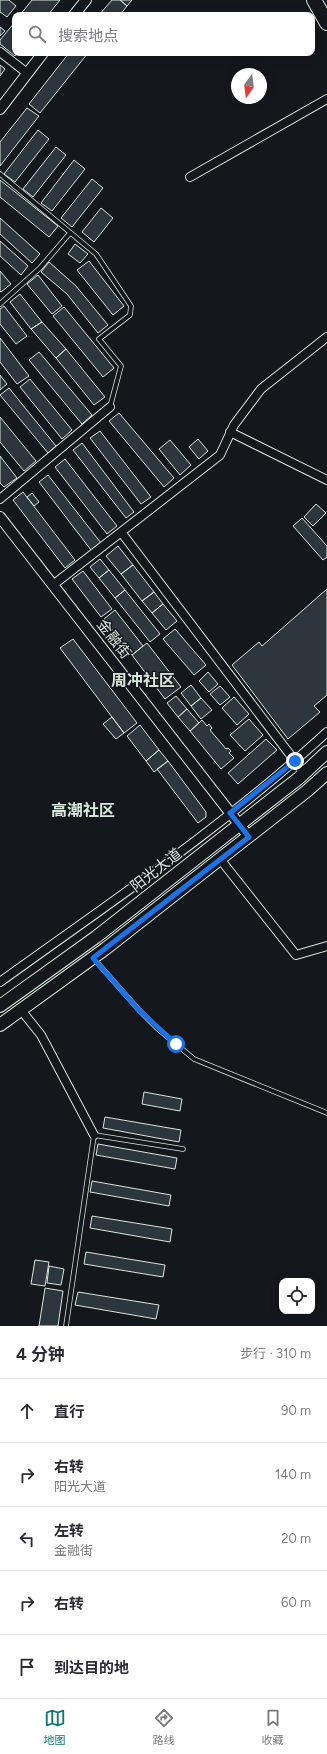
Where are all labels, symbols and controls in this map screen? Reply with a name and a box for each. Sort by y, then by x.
search box [12,12,315,56]
icon: search [26,23,48,45]
text: 搜索地点 [58,27,118,45]
north arrow [231,68,267,104]
street label: 金融街 [93,616,135,662]
district label: 周冲社区 [111,671,175,690]
route end [286,752,304,770]
district label: 高潮社区 [51,801,115,820]
street label: 阳光大道 [127,844,185,896]
route start [167,1035,185,1053]
map controls [279,1278,315,1314]
button: locate [279,1278,315,1314]
text: 4 分钟 [16,1344,65,1364]
text: 步行 · 310 m [240,1346,311,1361]
icon: ahead [16,1400,38,1422]
text: 直行 [54,1403,84,1421]
text: 90 m [281,1403,311,1418]
text: 右转 [54,1458,84,1476]
icon: right [16,1464,38,1486]
text: 140 m [275,1467,311,1482]
text: 阳光大道 [54,1479,106,1494]
text: 左转 [54,1522,84,1540]
icon: left [16,1528,38,1550]
text: 20 m [281,1531,311,1546]
text: 金融街 [54,1543,93,1558]
icon: right [16,1592,38,1614]
text: 右转 [54,1595,84,1613]
text: 60 m [281,1595,311,1610]
icon: arrive [16,1656,38,1678]
text: 到达目的地 [54,1659,129,1677]
tab: 地图 [44,1707,66,1747]
tab: 路线 [153,1707,175,1747]
tab: 收藏 [262,1707,284,1747]

